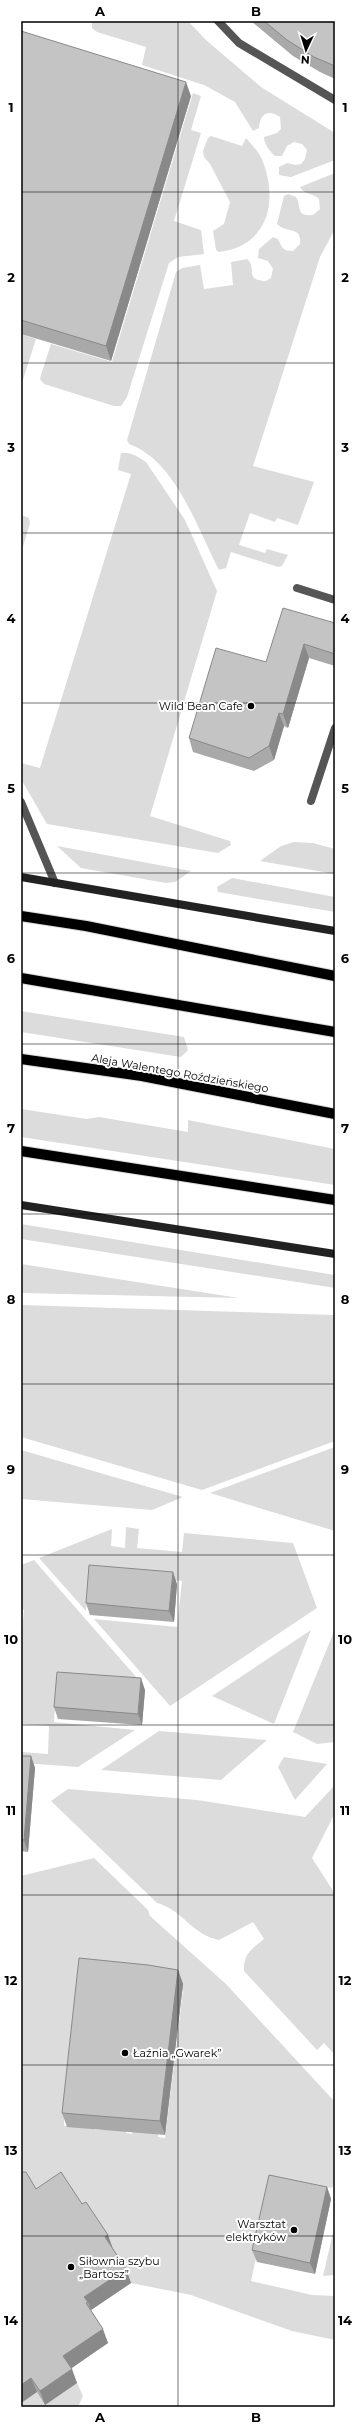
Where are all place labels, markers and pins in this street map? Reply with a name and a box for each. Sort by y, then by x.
place label: Wild Bean Cafe [159,699,243,713]
marker: Wild Bean Cafe [246,701,256,711]
place label: Łaźnia „Gwarek” [133,2046,222,2060]
marker: Łaźnia „Gwarek” [120,2048,130,2058]
place label: Warsztat elektryków [226,2217,287,2244]
marker: Warsztat elektryków [289,2225,299,2235]
place label: Siłownia szybu „Bartosz” [79,2254,160,2281]
marker: Siłownia szybu „Bartosz” [66,2262,76,2272]

